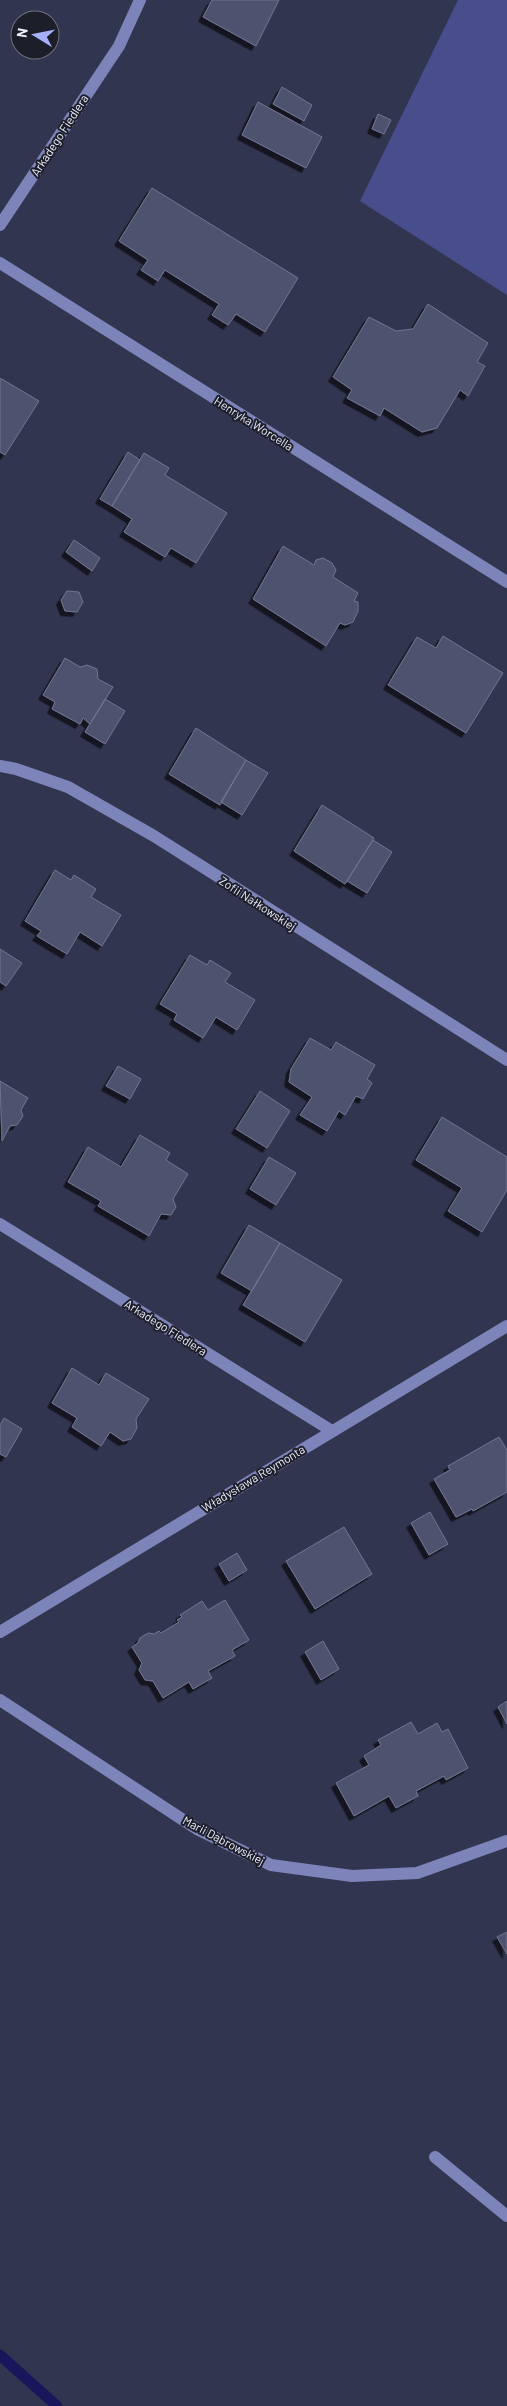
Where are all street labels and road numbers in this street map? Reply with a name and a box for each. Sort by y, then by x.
street label: Arkadego Fiedlera [27,92,91,178]
street label: Henryka Worcella [212,393,296,453]
street label: Zofii Nałkowskiej [217,873,299,933]
street label: Arkadego Fiedlera [122,1296,210,1358]
street label: Władysława Reymonta [199,1442,307,1514]
street label: Marii Dąbrowskiej [181,1813,267,1867]

